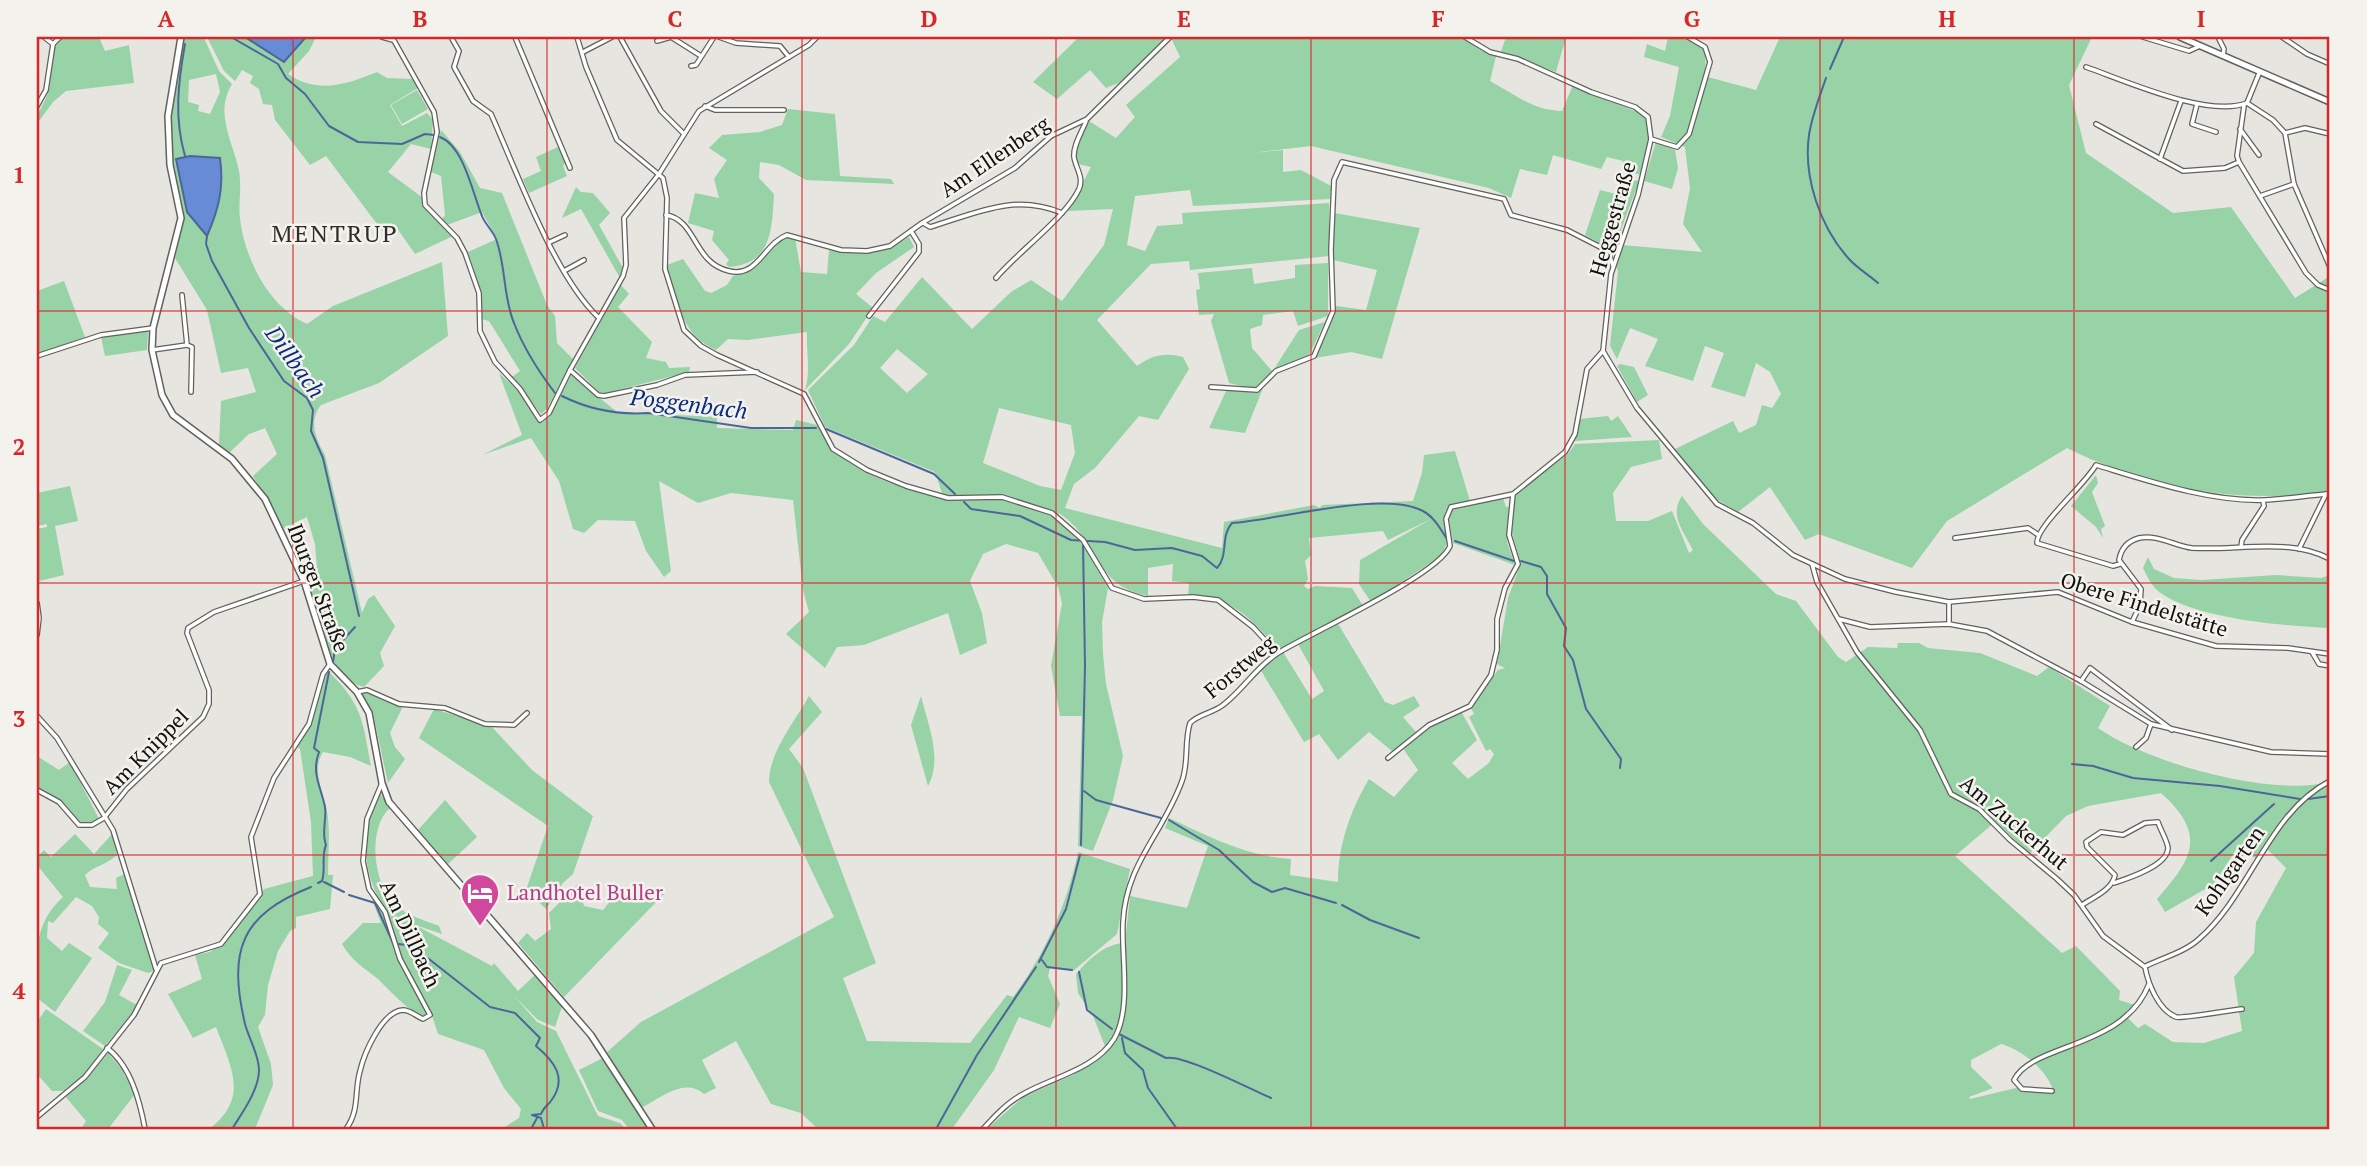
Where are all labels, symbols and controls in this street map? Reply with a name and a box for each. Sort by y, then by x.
text: A [158,3,175,34]
text: B [413,3,428,34]
text: C [668,3,683,34]
text: D [921,3,938,34]
text: E [1177,3,1191,34]
text: F [1431,3,1445,34]
text: G [1684,3,1701,34]
text: H [1938,3,1956,34]
text: I [2197,3,2205,34]
street label: Am Ellenberg [934,109,1056,203]
street label: Heggestraße [1582,158,1642,279]
text: 1 [13,159,26,190]
district label: MENTRUP [272,217,398,249]
water label: Dillbach [258,318,332,404]
water label: Poggenbach [628,381,749,426]
text: 2 [13,431,26,462]
street label: Iburger Straße [282,519,356,656]
street label: Obere Findelstätte [2057,565,2231,643]
street label: Forstweg [1198,628,1281,704]
street label: Am Knippel [96,702,194,800]
text: 3 [13,703,26,734]
street label: Am Zuckerhut [1954,769,2075,876]
street label: Kohlgarten [2188,820,2271,921]
hotel icon: Landhotel Buller [459,872,501,927]
street label: Am Dillbach [374,875,448,992]
place label: Landhotel Buller [507,878,663,906]
text: 4 [13,975,26,1006]

